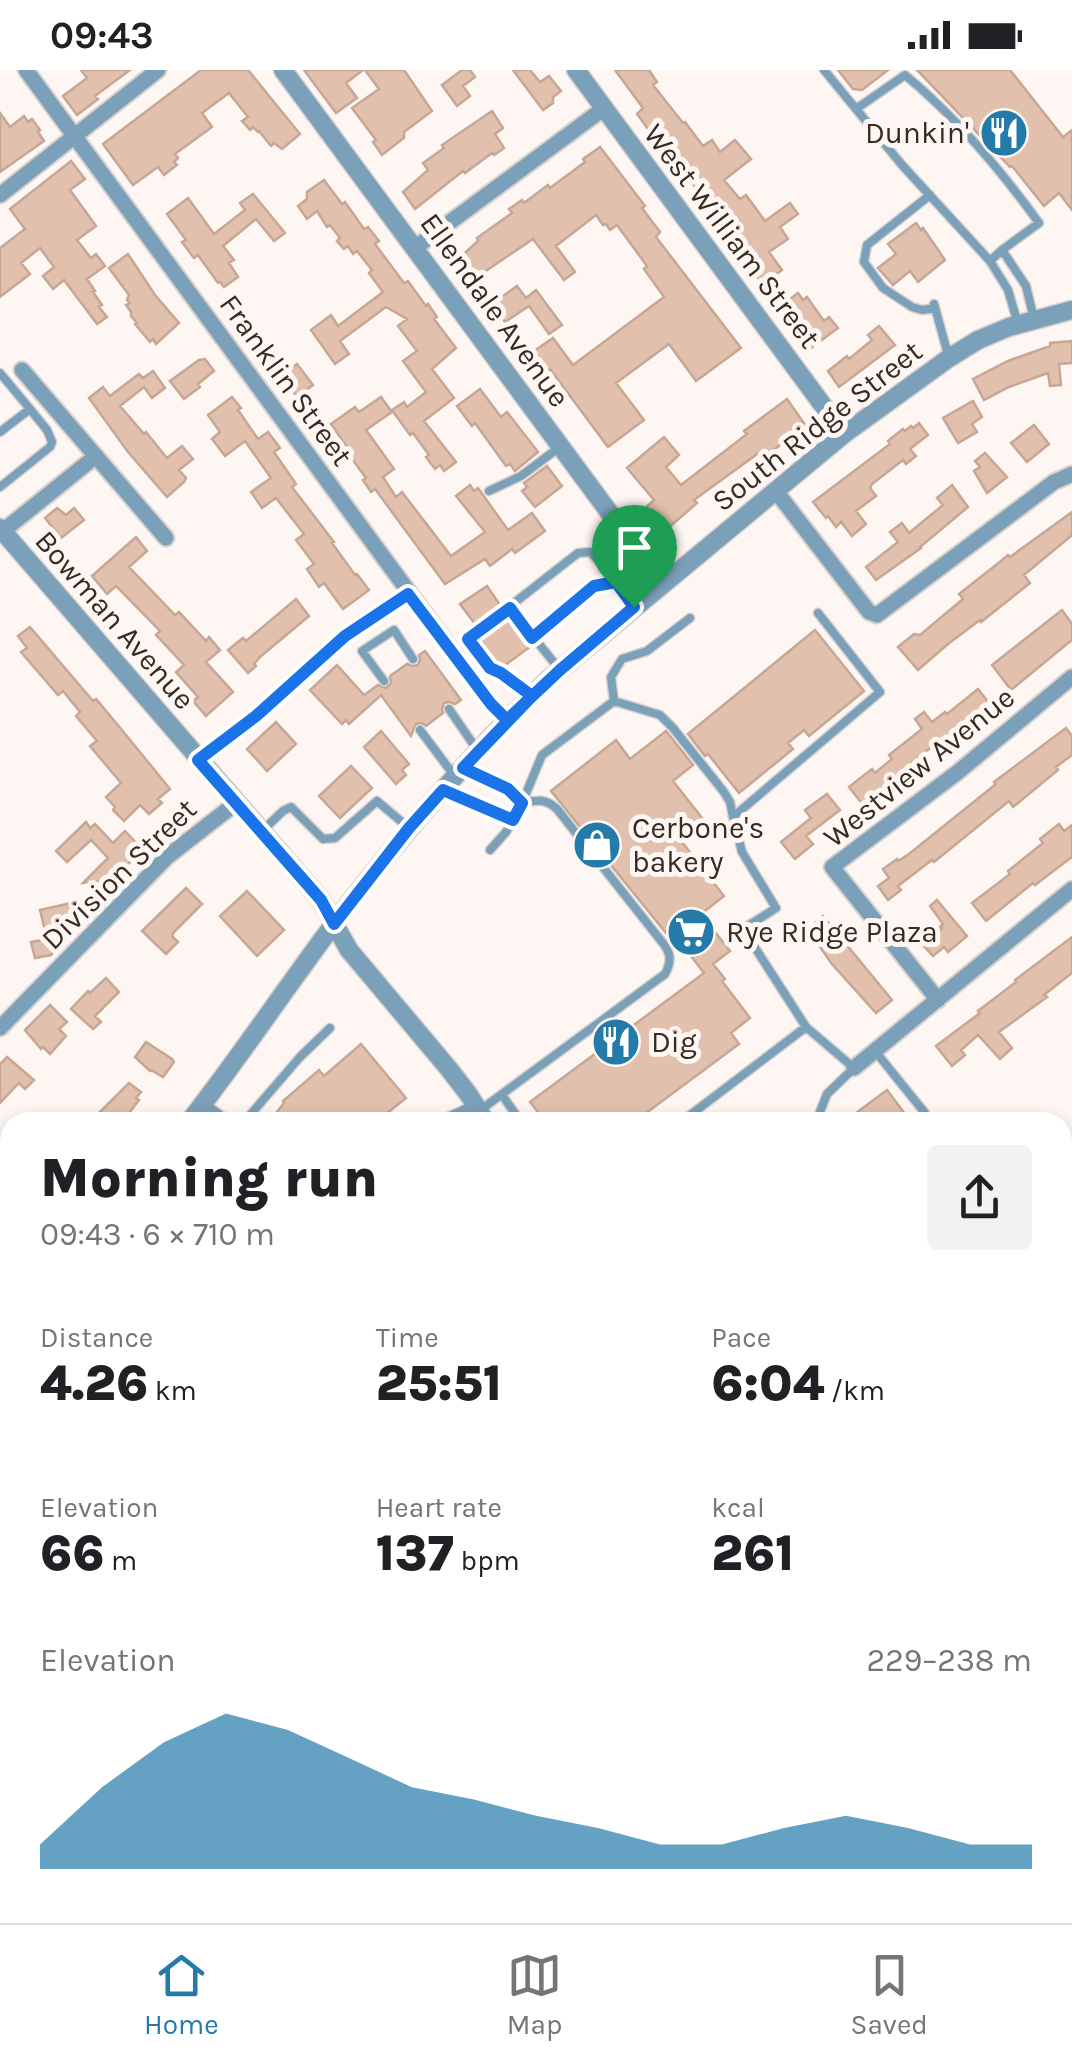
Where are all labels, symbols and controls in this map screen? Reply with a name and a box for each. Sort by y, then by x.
text: 09:43 [50,13,154,58]
restaurant icon: Dunkin' [978,107,1030,159]
place label: Dunkin' [865,115,969,151]
street label: West William Street [636,117,828,355]
street label: Ellendale Avenue [413,206,577,414]
street label: Franklin Street [212,287,360,473]
street label: South Ridge Street [705,333,929,519]
pin [592,505,677,608]
icon: arrive [607,520,662,575]
street label: Bowman Avenue [28,523,202,717]
street label: Westview Avenue [816,679,1022,855]
street label: Division Street [34,791,204,957]
place label: Cerbone's bakery [632,810,764,880]
shop icon: Cerbone's bakery [571,819,623,871]
supermarket icon: Rye Ridge Plaza [665,906,717,958]
place label: Rye Ridge Plaza [726,914,938,950]
restaurant icon: Dig [590,1016,642,1068]
place label: Dig [651,1024,697,1060]
button: share [927,1145,1032,1250]
text: Morning run [40,1146,378,1210]
text: 09:43 · 6 × 710 m [40,1216,275,1253]
text: Distance [40,1321,153,1354]
text: Time [376,1321,439,1354]
text: Pace [711,1321,771,1354]
text: 4.26 [40,1354,148,1413]
text: 25:51 [376,1354,502,1413]
text: 6:04 [711,1354,824,1413]
text: km [148,1374,197,1407]
text: /km [824,1374,885,1407]
text: Elevation [40,1491,159,1524]
text: Heart rate [376,1491,502,1524]
text: kcal [711,1491,765,1524]
text: 66 [40,1524,104,1583]
text: 137 [376,1524,454,1583]
text: 261 [711,1524,794,1583]
text: m [104,1544,137,1577]
text: bpm [454,1544,520,1577]
text: Elevation [40,1642,175,1679]
text: 229–238 m [867,1642,1032,1679]
tab: Home [144,1948,219,2041]
tab: Map [507,1948,562,2041]
tab: Saved [851,1948,928,2041]

